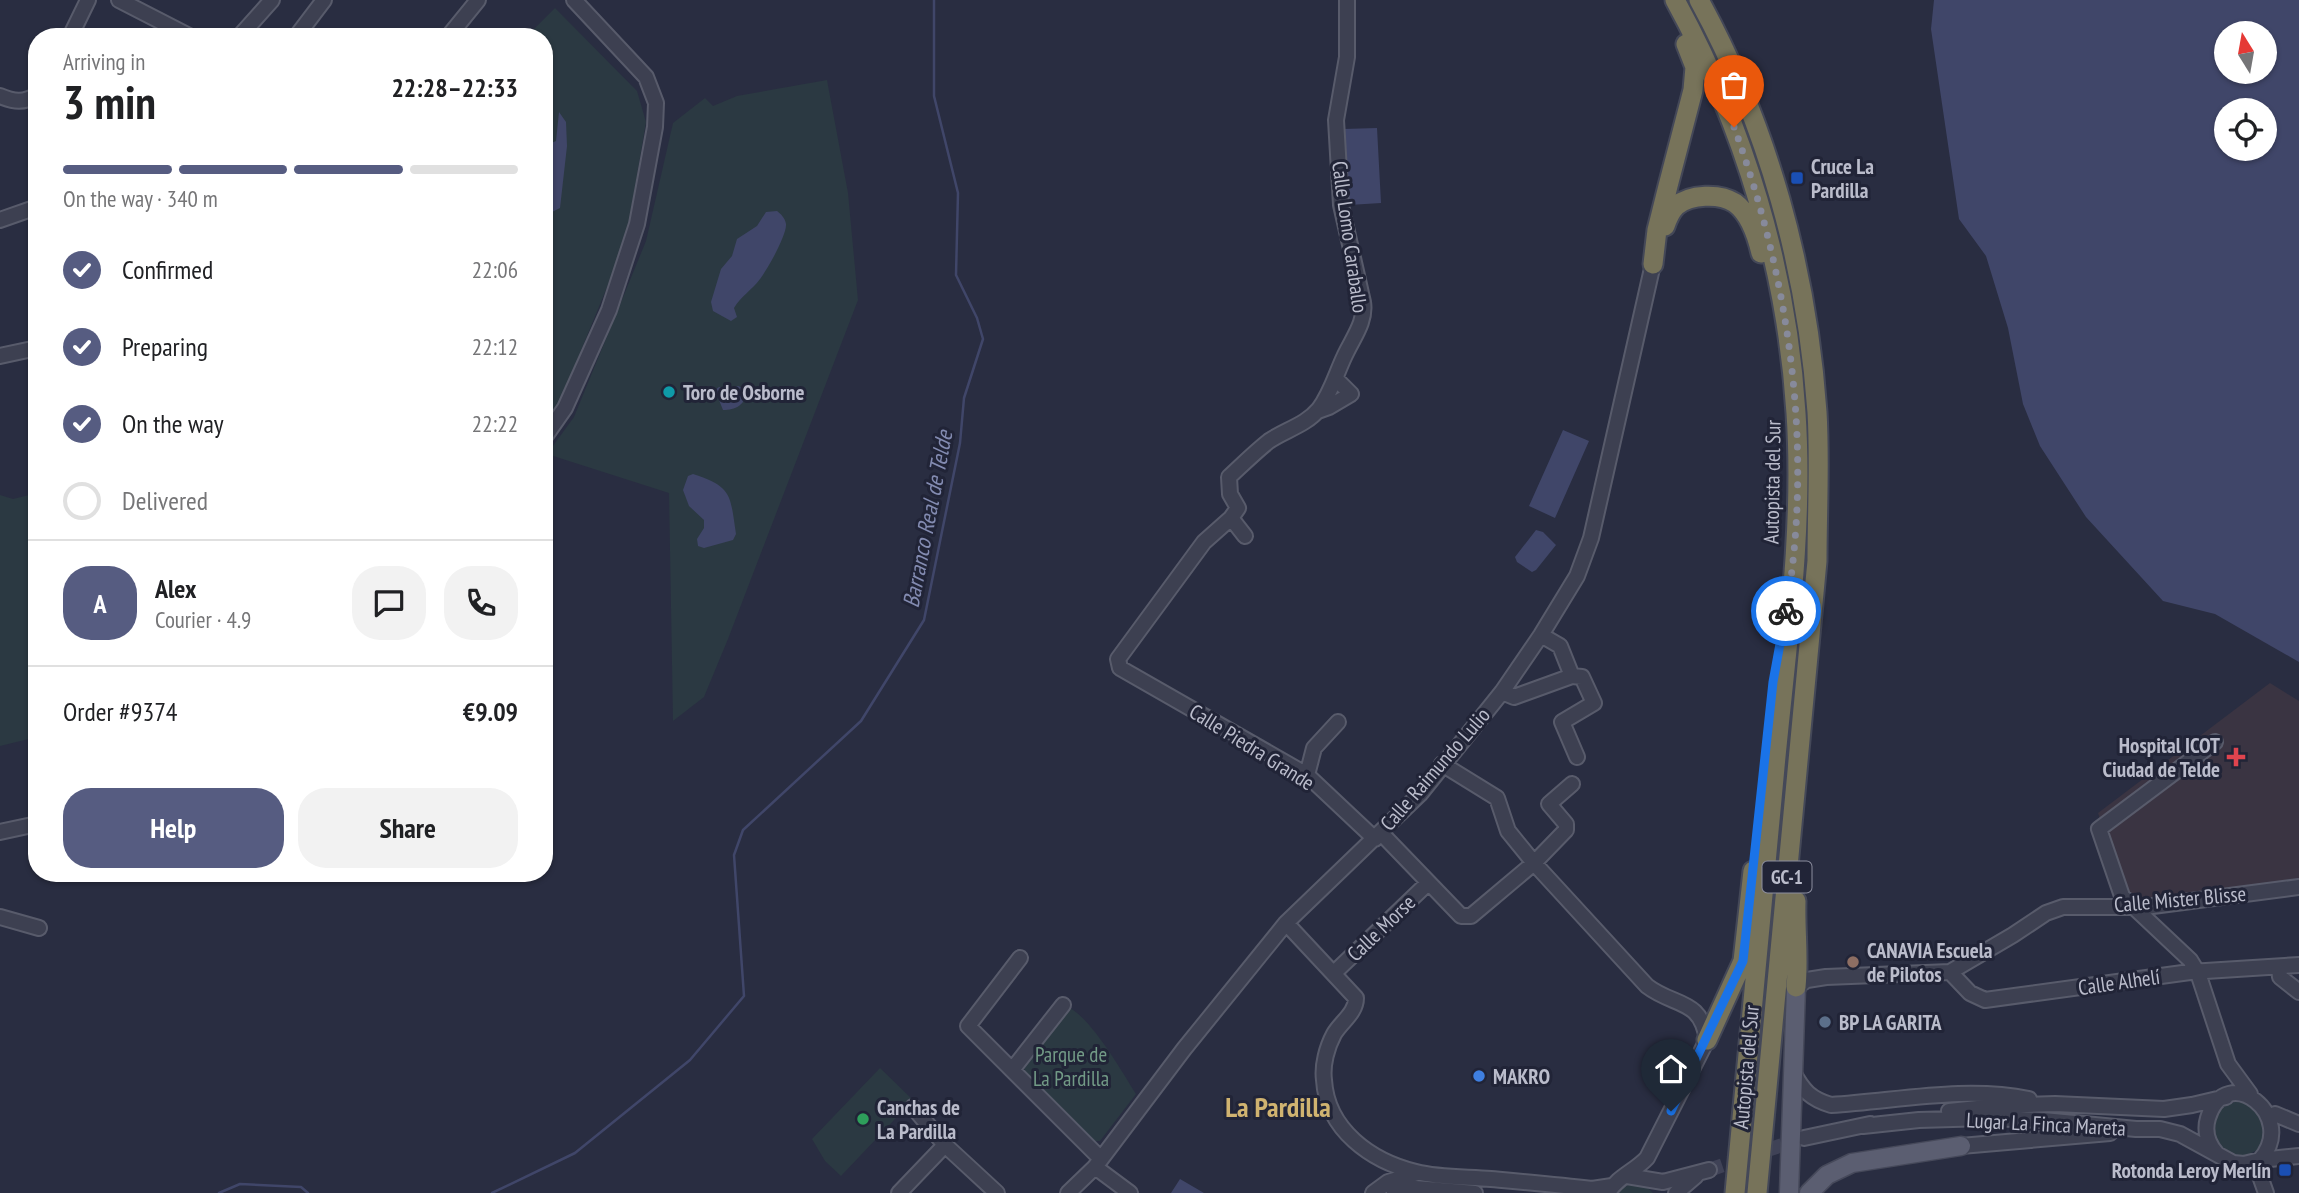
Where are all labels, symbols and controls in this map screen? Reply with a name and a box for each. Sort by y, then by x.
north arrow [2214,21,2277,84]
map controls [2214,21,2277,161]
text: Arriving in [63,47,145,76]
pin [1704,55,1764,127]
icon: bag [1715,66,1753,104]
text: 22:28–22:33 [391,71,518,104]
text: 3 min [63,72,156,132]
button: locate [2214,98,2277,161]
place label: Cruce La Pardilla [1811,153,1874,204]
street label: Calle Lomo Caraballo [1326,159,1374,315]
marker: Cruce La Pardilla [1789,170,1805,186]
text: On the way · 340 m [63,184,218,213]
icon: check [63,251,101,289]
text: Confirmed [122,253,213,286]
text: 22:06 [472,255,518,284]
icon: check [63,328,101,366]
text: Preparing [122,330,208,363]
text: 22:12 [472,332,518,361]
place label: Toro de Osborne [683,379,804,406]
marker: Toro de Osborne [661,384,677,400]
icon: check [63,405,101,443]
text: On the way [122,407,224,440]
text: 22:22 [472,409,518,438]
street label: Autopista del Sur [1757,419,1787,544]
water label: Barranco Real de Telde [896,427,959,610]
text: Delivered [122,484,208,517]
button: chat [352,566,426,640]
button: phone [444,566,518,640]
text: Alex [155,572,196,605]
courier [1751,576,1821,646]
text: A [93,587,107,620]
icon: bike [1767,592,1805,630]
text: Courier · 4.9 [155,605,251,634]
text: Order #9374 [63,695,178,728]
text: €9.09 [463,695,518,728]
street label: Calle Piedra Grande [1184,698,1320,796]
street label: Calle Raimundo Lulio [1374,702,1496,836]
place label: Hospital ICOT Ciudad de Telde [2102,732,2220,783]
marker: Hospital ICOT Ciudad de Telde [2226,747,2246,767]
button: Help [63,788,284,868]
button: Share [298,788,518,868]
road number: GC-1 [1762,862,1812,892]
street label: Calle Mister Blisse [2113,880,2247,918]
street label: Calle Morse [1341,889,1421,967]
place label: CANAVIA Escuela de Pilotos [1867,937,1993,988]
marker: CANAVIA Escuela de Pilotos [1845,954,1861,970]
street label: Calle Alhelí [2076,963,2162,1001]
street label: Autopista del Sur [1727,1004,1765,1130]
place label: BP LA GARITA [1839,1009,1942,1036]
marker: BP LA GARITA [1817,1014,1833,1030]
pin [1641,1039,1701,1111]
park label: Parque de La Pardilla [1033,1041,1109,1092]
icon: home [1652,1050,1690,1088]
place label: MAKRO [1493,1063,1550,1090]
marker: MAKRO [1471,1068,1487,1084]
district label: La Pardilla [1225,1088,1331,1125]
place label: Canchas de La Pardilla [877,1094,960,1145]
street label: Lugar La Finca Mareta [1966,1106,2126,1142]
marker: Canchas de La Pardilla [855,1111,871,1127]
place label: Rotonda Leroy Merlín [2112,1157,2271,1184]
marker: Rotonda Leroy Merlín [2277,1162,2293,1178]

